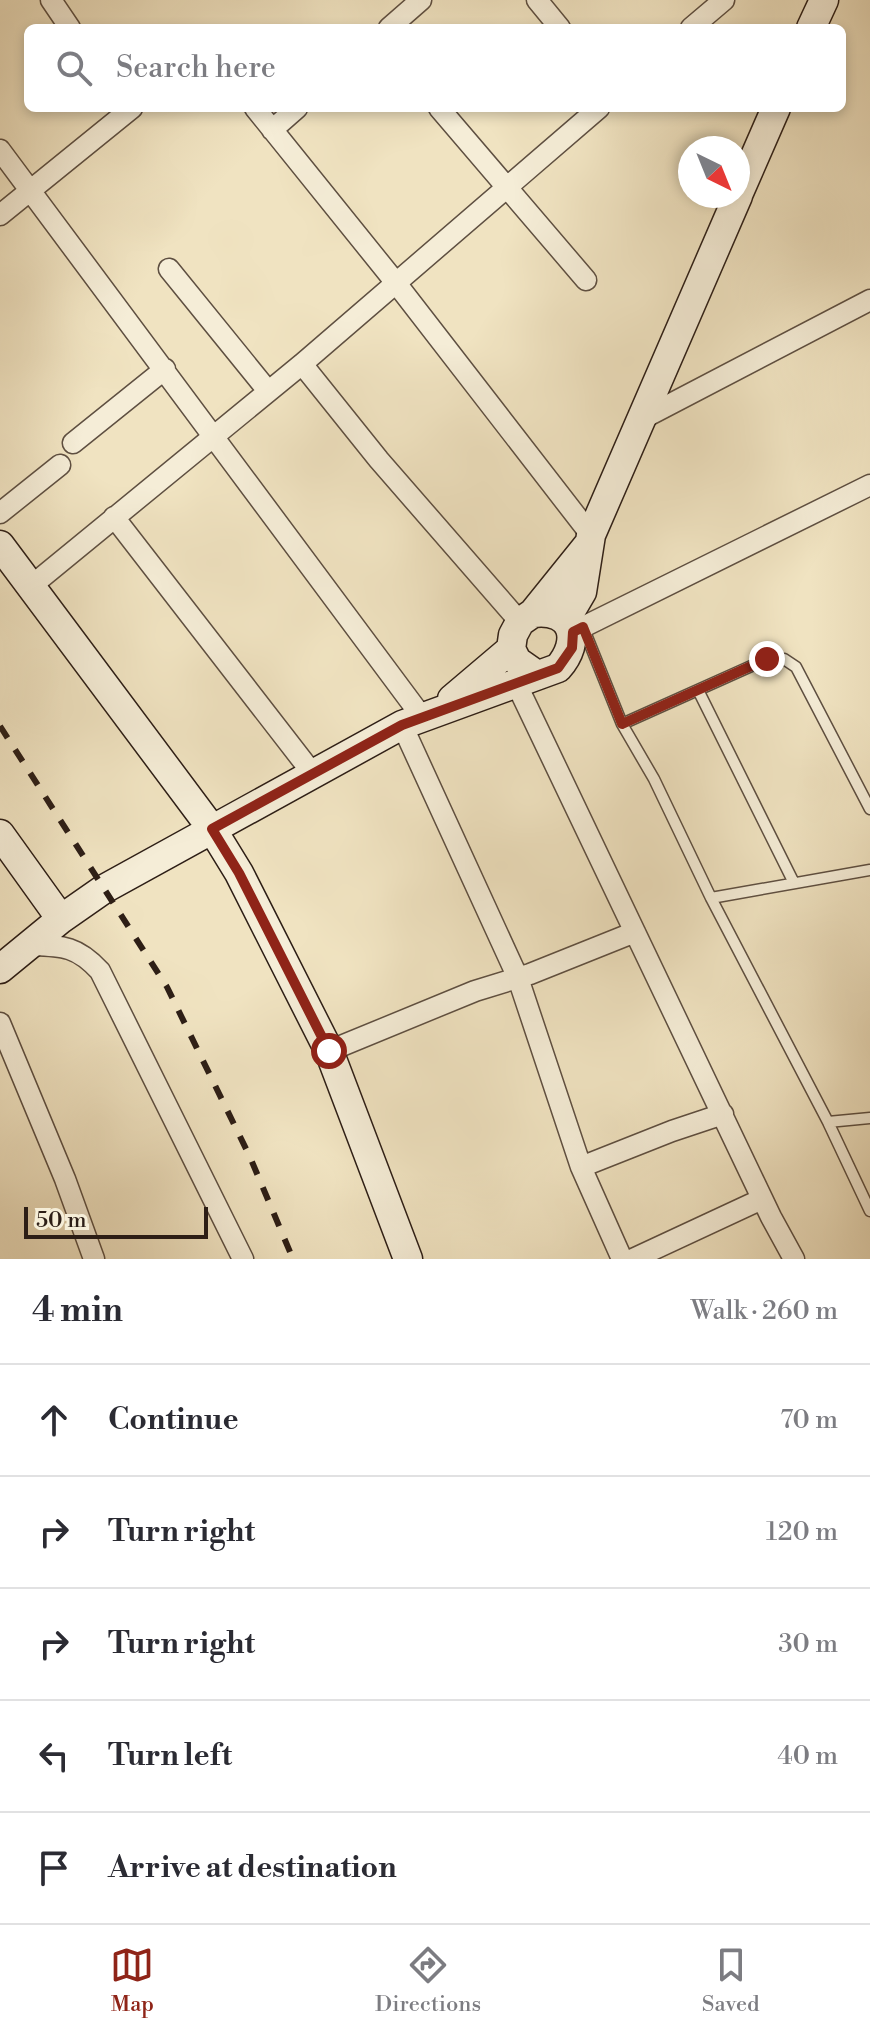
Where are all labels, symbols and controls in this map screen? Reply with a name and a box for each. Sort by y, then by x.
search box [24,24,846,112]
icon: search [52,46,96,90]
text: Search here [116,49,276,87]
north arrow [678,136,750,208]
route end [749,641,785,677]
route start [311,1033,347,1069]
scale bar [24,1203,208,1239]
text: 50 m [36,1207,87,1234]
text: 4 min [32,1290,123,1332]
text: Walk · 260 m [691,1295,838,1327]
icon: ahead [32,1398,76,1442]
text: Continue [108,1401,239,1439]
text: 70 m [780,1404,838,1436]
icon: right [32,1510,76,1554]
text: Turn right [108,1513,255,1551]
text: 120 m [766,1516,838,1548]
icon: right [32,1622,76,1666]
text: Turn right [108,1625,255,1663]
text: 30 m [778,1628,838,1660]
icon: left [32,1734,76,1778]
text: Turn left [108,1737,232,1775]
text: 40 m [777,1740,838,1772]
icon: arrive [32,1846,76,1890]
text: Arrive at destination [108,1849,397,1887]
tab: Map [110,1943,154,2018]
tab: Directions [375,1943,481,2018]
tab: Saved [702,1943,760,2018]

